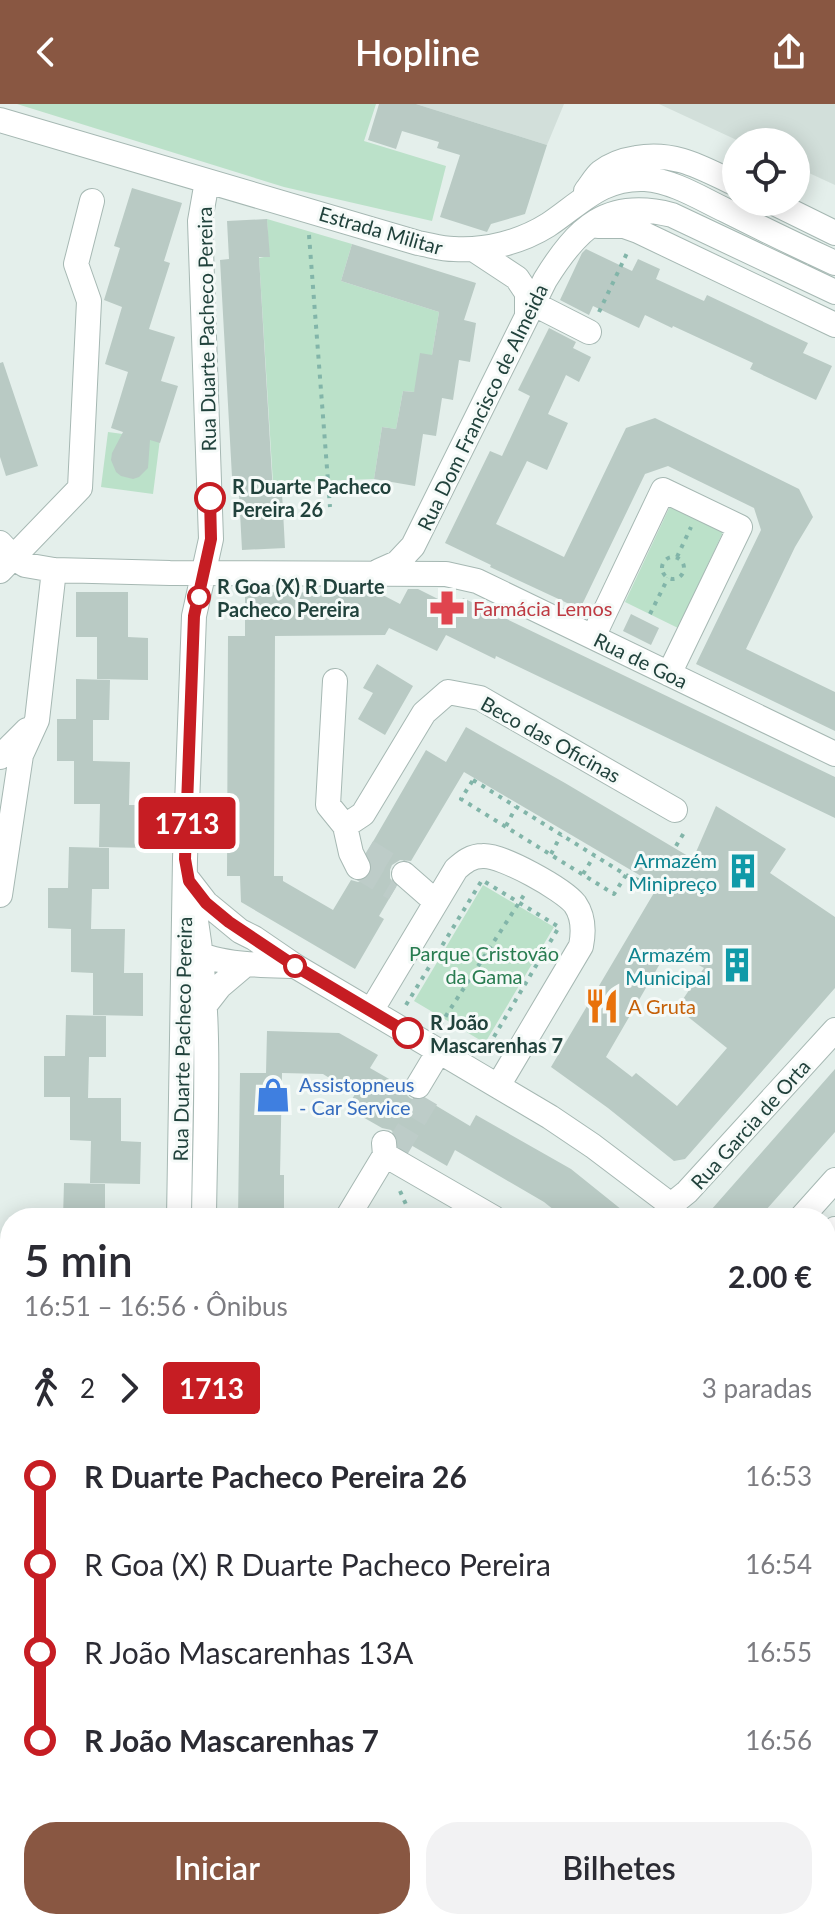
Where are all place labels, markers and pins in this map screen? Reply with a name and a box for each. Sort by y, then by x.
place label: R Duarte Pacheco Pereira 26 [232,474,391,521]
marker: R Duarte Pacheco Pereira 26 [195,483,225,513]
place label: R Goa (X) R Duarte Pacheco Pereira [217,574,385,621]
marker: R Goa (X) R Duarte Pacheco Pereira [188,586,210,608]
pharmacy icon: Farmácia Lemos [428,589,466,627]
place label: Farmácia Lemos [473,596,612,620]
place label: Armazém Minipreço [628,848,717,895]
building icon: Armazém Minipreço [724,852,762,890]
place label: Armazém Municipal [625,942,711,989]
building icon: Armazém Municipal [718,946,756,984]
unlabelled marker [284,955,306,977]
restaurant icon: A Gruta [583,987,621,1025]
place label: A Gruta [628,994,696,1018]
place label: R João Mascarenhas 7 [430,1010,563,1057]
marker: R João Mascarenhas 7 [393,1018,423,1048]
place label: Assistopneus - Car Service [299,1072,415,1119]
shop icon: Assistopneus - Car Service [254,1076,292,1114]

